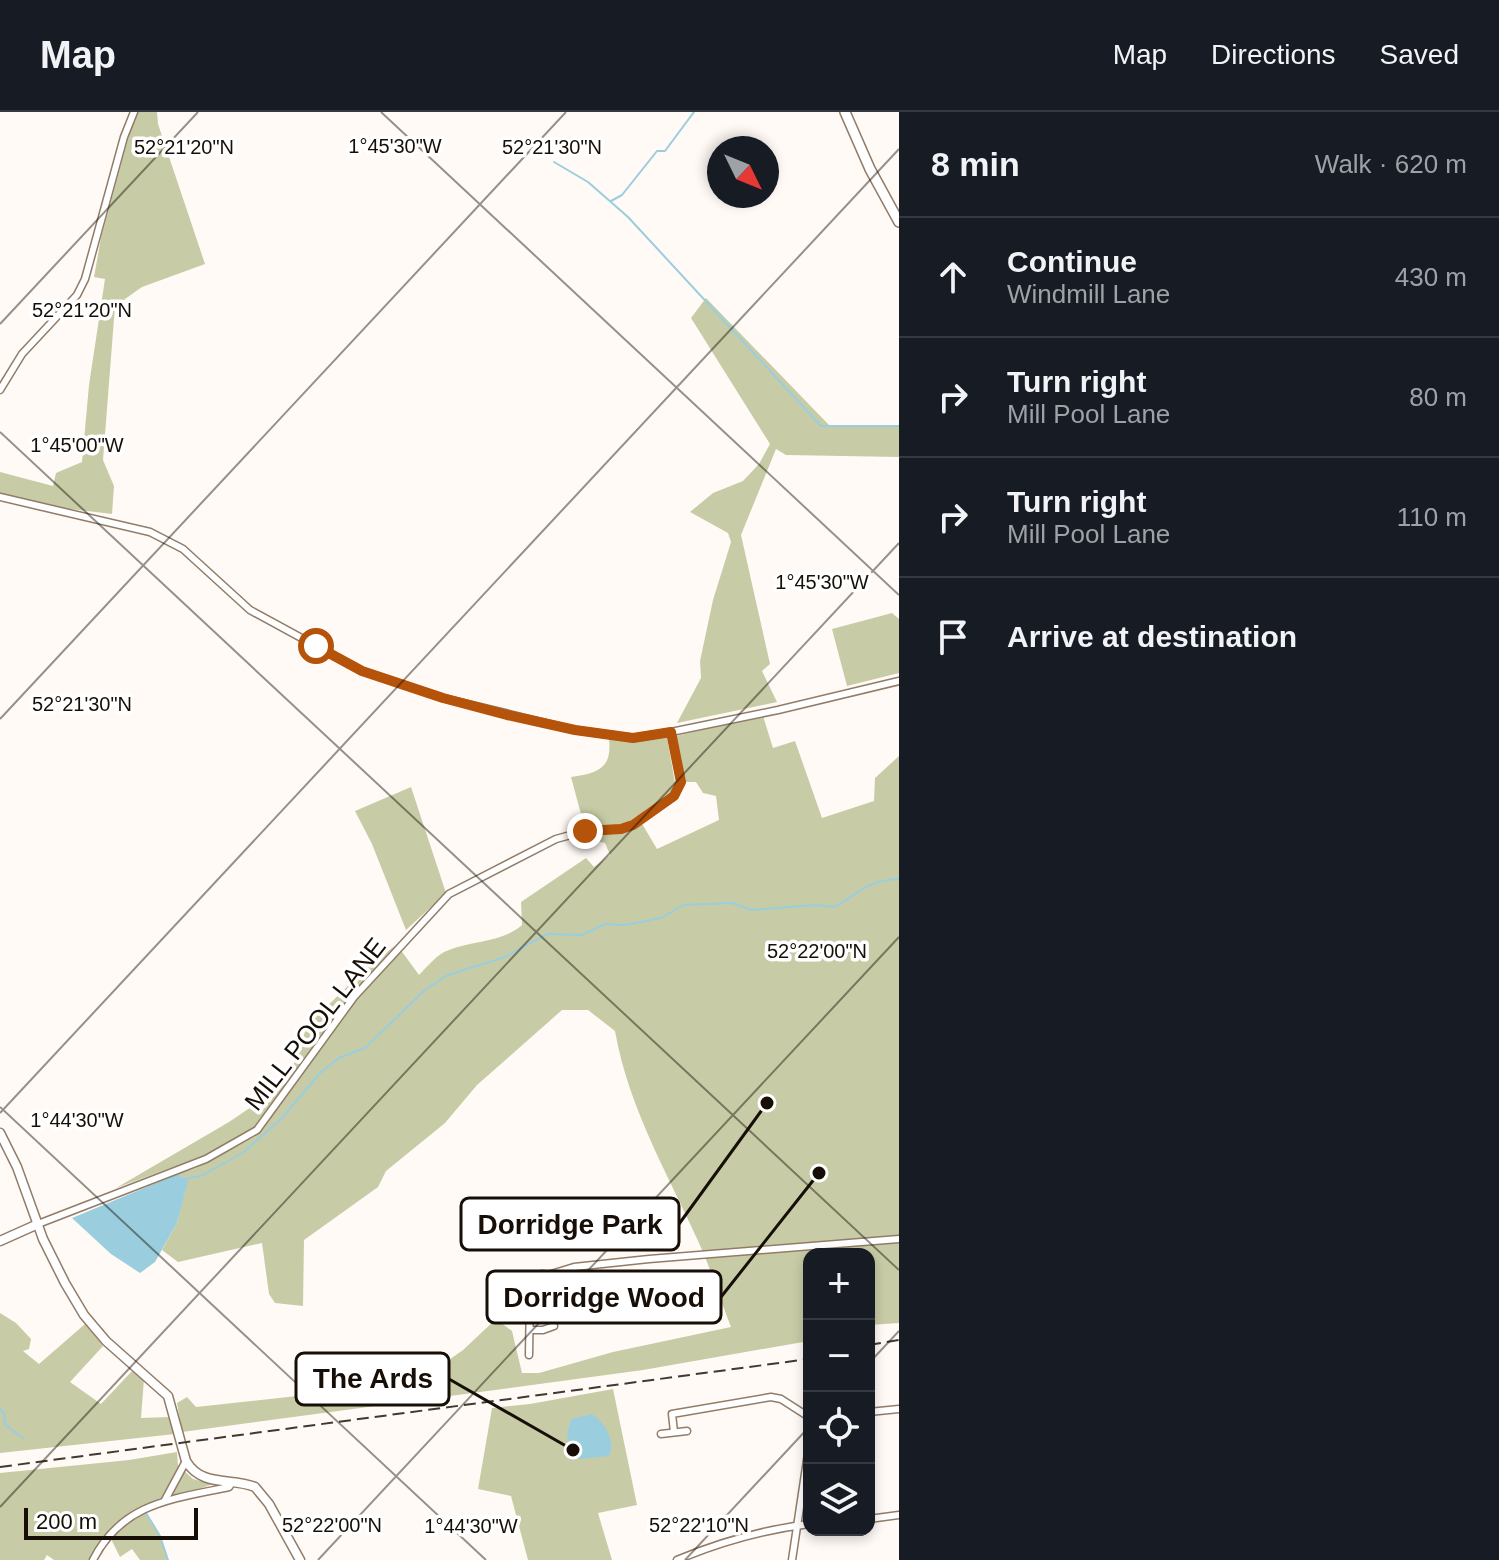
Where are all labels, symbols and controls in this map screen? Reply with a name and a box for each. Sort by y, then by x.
text: Map [40,34,116,76]
text: Map [1113,39,1167,70]
text: Directions [1211,39,1336,70]
text: Saved [1380,39,1459,70]
text: 1°45'30"W [348,135,442,157]
text: 52°21'20"N [134,136,234,158]
text: 52°21'30"N [502,136,602,158]
north arrow [707,136,779,208]
text: 8 min [931,145,1020,183]
text: Walk · 620 m [1315,149,1467,179]
text: Continue [1007,245,1137,278]
icon: ahead [931,255,975,299]
text: 430 m [1395,262,1467,292]
text: Windmill Lane [1007,279,1170,309]
text: 52°21'20"N [32,299,132,321]
text: Turn right [1007,365,1146,398]
icon: right [931,375,975,419]
text: 80 m [1409,382,1467,412]
text: Mill Pool Lane [1007,399,1170,429]
text: 1°45'00"W [30,434,124,456]
text: Turn right [1007,485,1146,518]
icon: right [931,495,975,539]
text: 110 m [1397,502,1467,532]
text: Mill Pool Lane [1007,519,1170,549]
text: 1°45'30"W [775,571,869,593]
icon: arrive [931,615,975,659]
text: Arrive at destination [1007,620,1297,653]
route start [298,628,334,664]
text: 52°21'30"N [32,693,132,715]
route end [567,813,603,849]
street label: MILL POOL LANE [238,932,392,1116]
text: 52°22'00"N [767,940,867,962]
text: 1°44'30"W [30,1109,124,1131]
callout: Dorridge Park [461,1198,679,1250]
text: Dorridge Park [477,1209,663,1240]
map controls [803,1248,875,1536]
button: + [803,1248,875,1320]
callout: Dorridge Wood [487,1271,721,1323]
text: Dorridge Wood [503,1282,705,1313]
button: − [803,1320,875,1392]
callout: The Ards [296,1353,449,1405]
text: The Ards [313,1363,433,1394]
button: locate [803,1392,875,1464]
button: layers [803,1464,875,1536]
scale bar [24,1504,198,1540]
text: 200 m [36,1509,97,1534]
text: 52°22'00"N [282,1514,382,1536]
text: 52°22'10"N [649,1514,749,1536]
text: 1°44'30"W [424,1515,518,1537]

